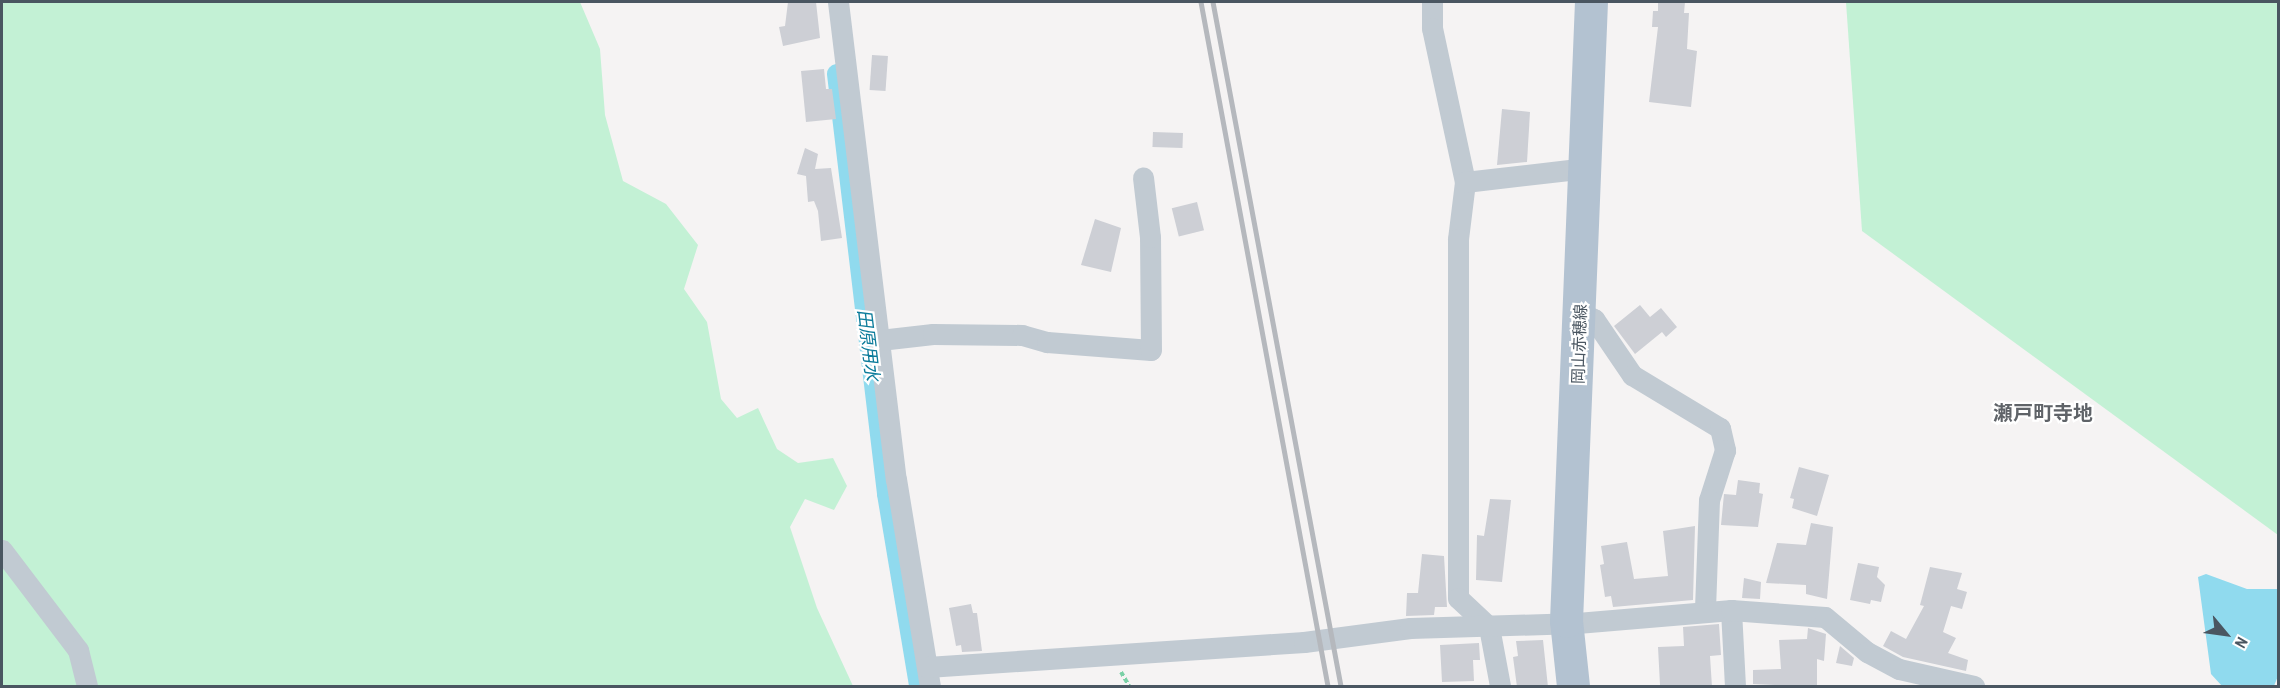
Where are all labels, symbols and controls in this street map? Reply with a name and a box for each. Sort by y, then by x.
street label: 岡山赤穂線 [1568,304,1590,384]
water label: 田原用水 [853,308,883,382]
district label: 瀬戸町寺地 [1993,400,2093,424]
north arrow [2196,604,2256,664]
text: N [2230,633,2254,652]

